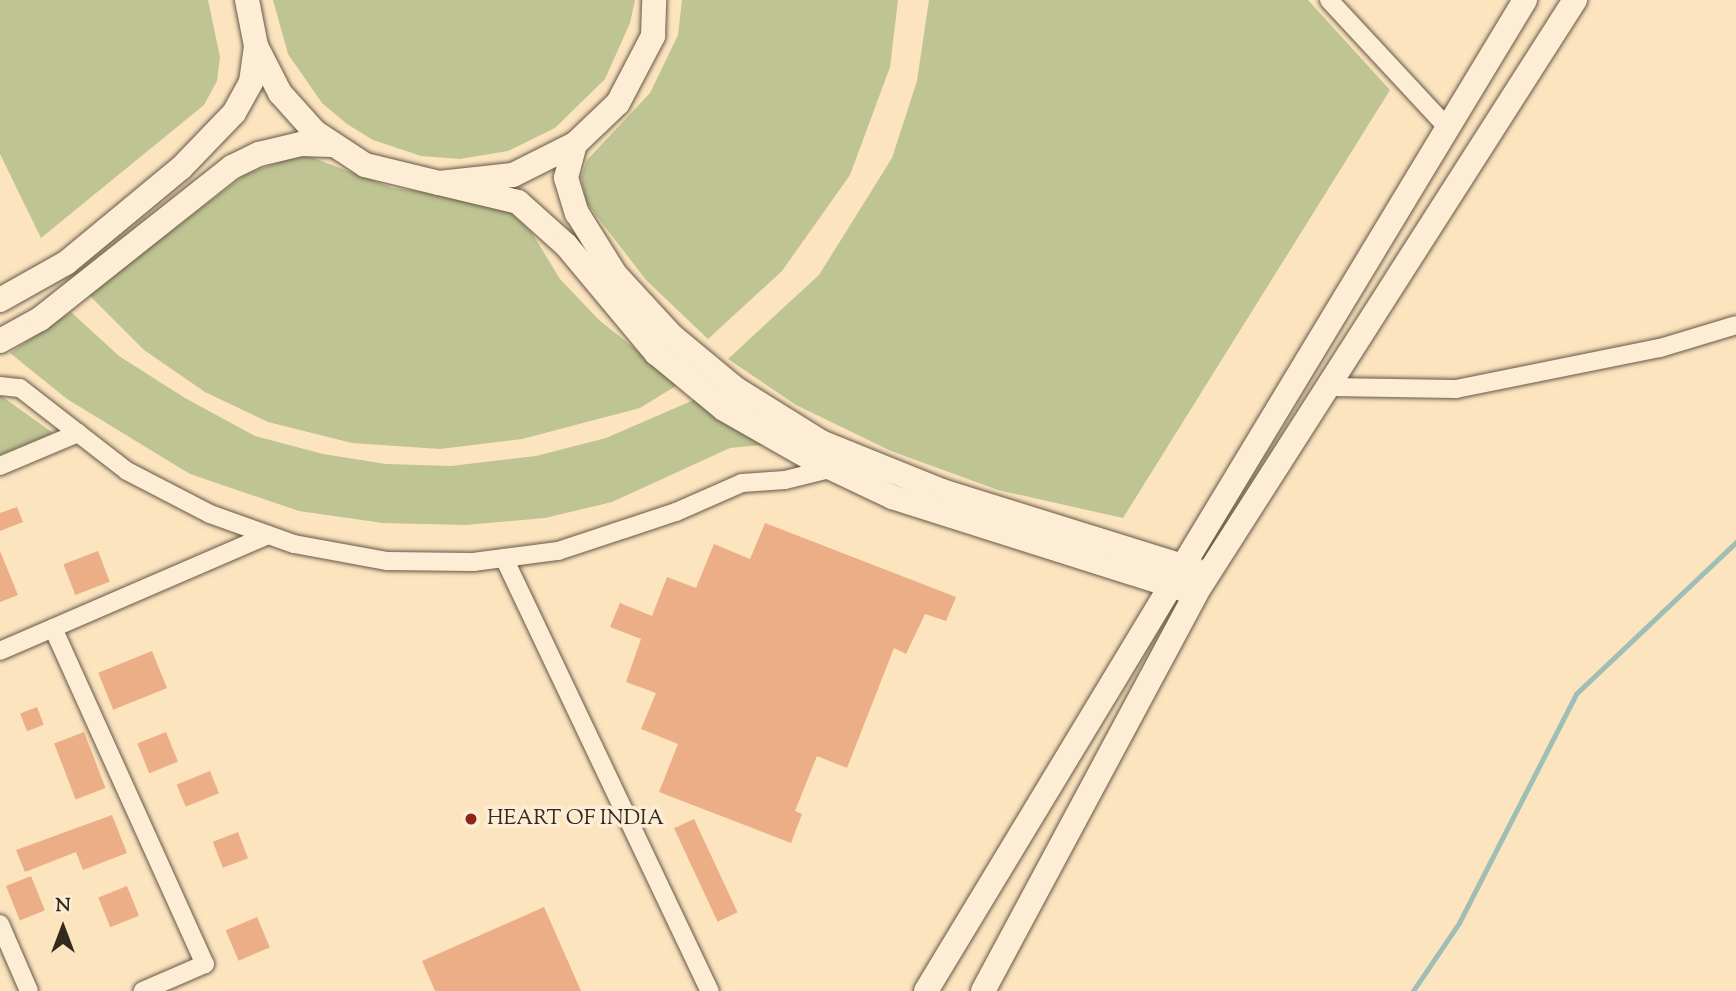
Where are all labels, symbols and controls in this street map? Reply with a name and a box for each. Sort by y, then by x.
place label: HEART OF INDIA [487,806,664,832]
marker: HEART OF INDIA [461,809,481,829]
north arrow [28,893,98,963]
text: N [55,893,71,920]

